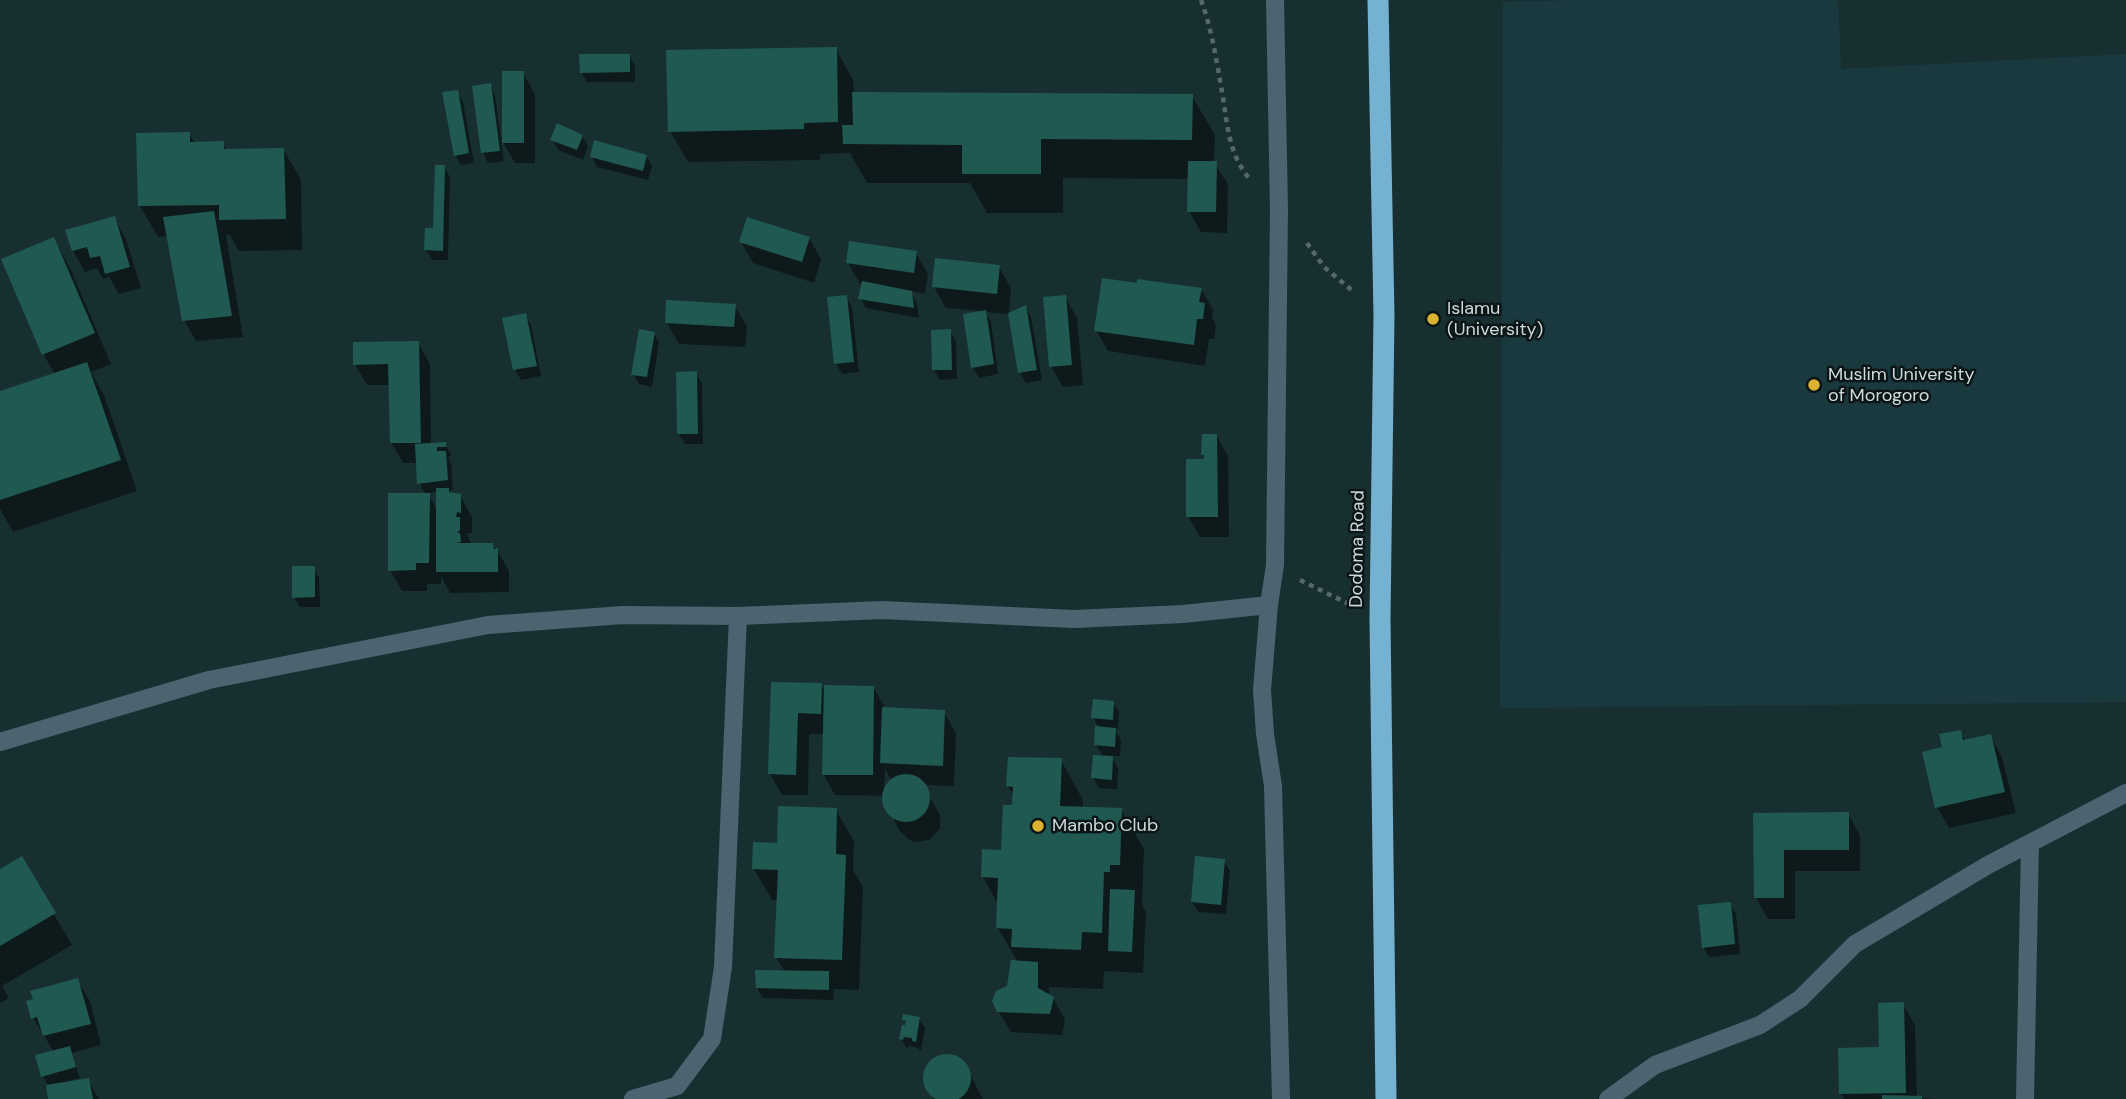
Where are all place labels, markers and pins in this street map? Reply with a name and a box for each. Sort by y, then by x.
place label: Islamu (University) [1447,298,1543,340]
marker: Islamu (University) [1425,311,1441,327]
place label: Muslim University of Morogoro [1828,364,1974,406]
marker: Muslim University of Morogoro [1806,377,1822,393]
place label: Mambo Club [1052,815,1158,837]
marker: Mambo Club [1030,818,1046,834]

